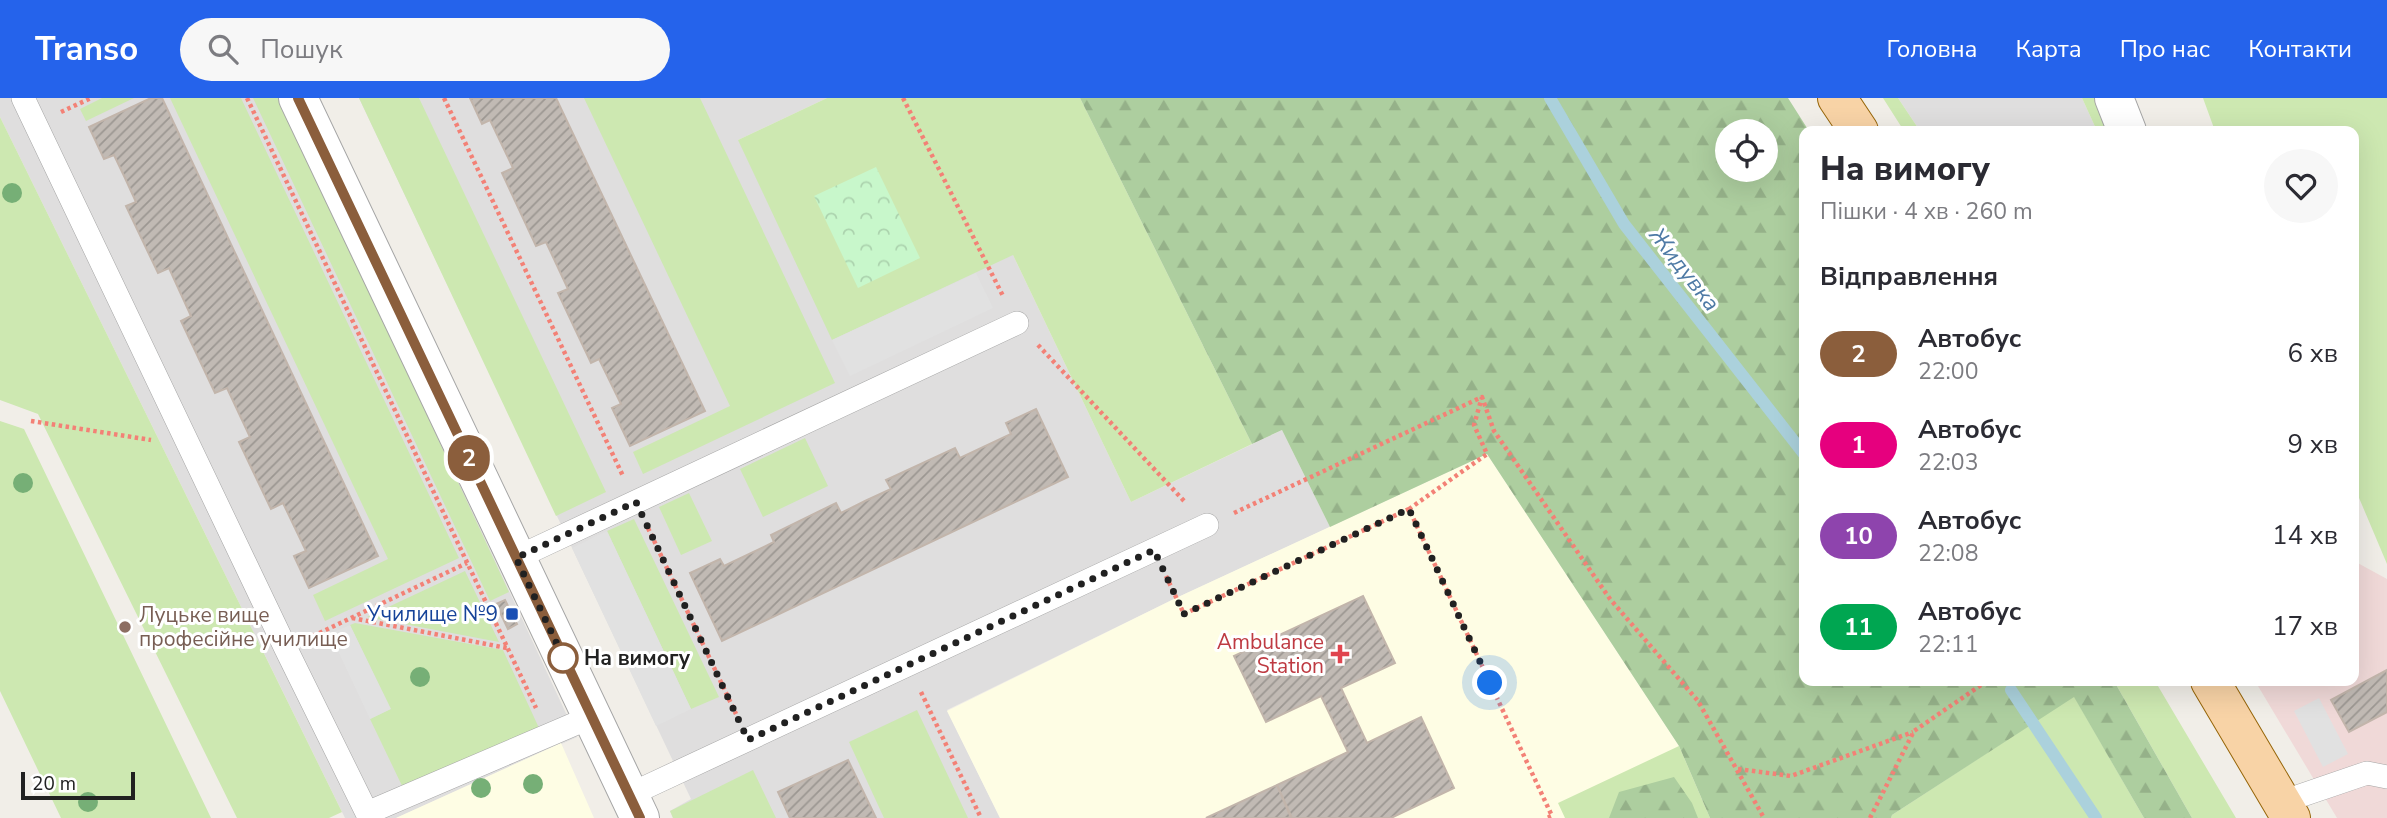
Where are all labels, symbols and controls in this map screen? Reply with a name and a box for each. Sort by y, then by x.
search box [180,18,670,81]
text: Transo [35,27,138,72]
icon: search [204,30,242,68]
text: Пошук [260,32,343,67]
text: Головна [1887,33,1978,65]
text: Карта [2016,33,2082,65]
text: Про нас [2120,33,2210,65]
text: Контакти [2248,33,2352,65]
map controls [1715,119,1778,182]
button: locate [1715,119,1778,182]
text: На вимогу [1820,147,1990,192]
button: heart [2264,149,2338,223]
text: Пішки · 4 хв · 260 m [1820,196,2033,227]
water label: Жидувка [1641,220,1727,318]
text: Відправлення [1820,259,1998,294]
text: Автобус [1918,321,2021,356]
text: 6 хв [2288,336,2338,371]
text: 2 [1851,338,1866,370]
text: 22:00 [1918,356,1978,387]
text: Автобус [1918,412,2021,447]
text: 9 хв [2288,427,2338,462]
text: 1 [1851,429,1866,461]
line badge: 2 [446,435,492,481]
text: 2 [462,442,476,474]
text: 22:03 [1918,447,1978,478]
text: Автобус [1918,503,2021,538]
text: 14 хв [2272,518,2338,553]
text: 10 [1844,520,1873,552]
text: 22:08 [1918,538,1978,569]
text: Автобус [1918,594,2021,629]
place label: Училище №9 [366,600,498,628]
place label: Луцьке вище професійне училище [139,601,348,653]
marker: Училище №9 [504,606,520,622]
text: 17 хв [2272,609,2338,644]
text: 11 [1844,611,1873,643]
marker: Луцьке вище професійне училище [117,619,133,635]
place label: Ambulance Station [1217,628,1324,680]
text: 22:11 [1918,629,1978,660]
marker: На вимогу [548,643,578,673]
place label: На вимогу [584,644,691,672]
marker: Ambulance Station [1330,644,1350,664]
your location [1472,665,1507,700]
scale bar [21,769,135,801]
text: 20 m [32,771,76,797]

